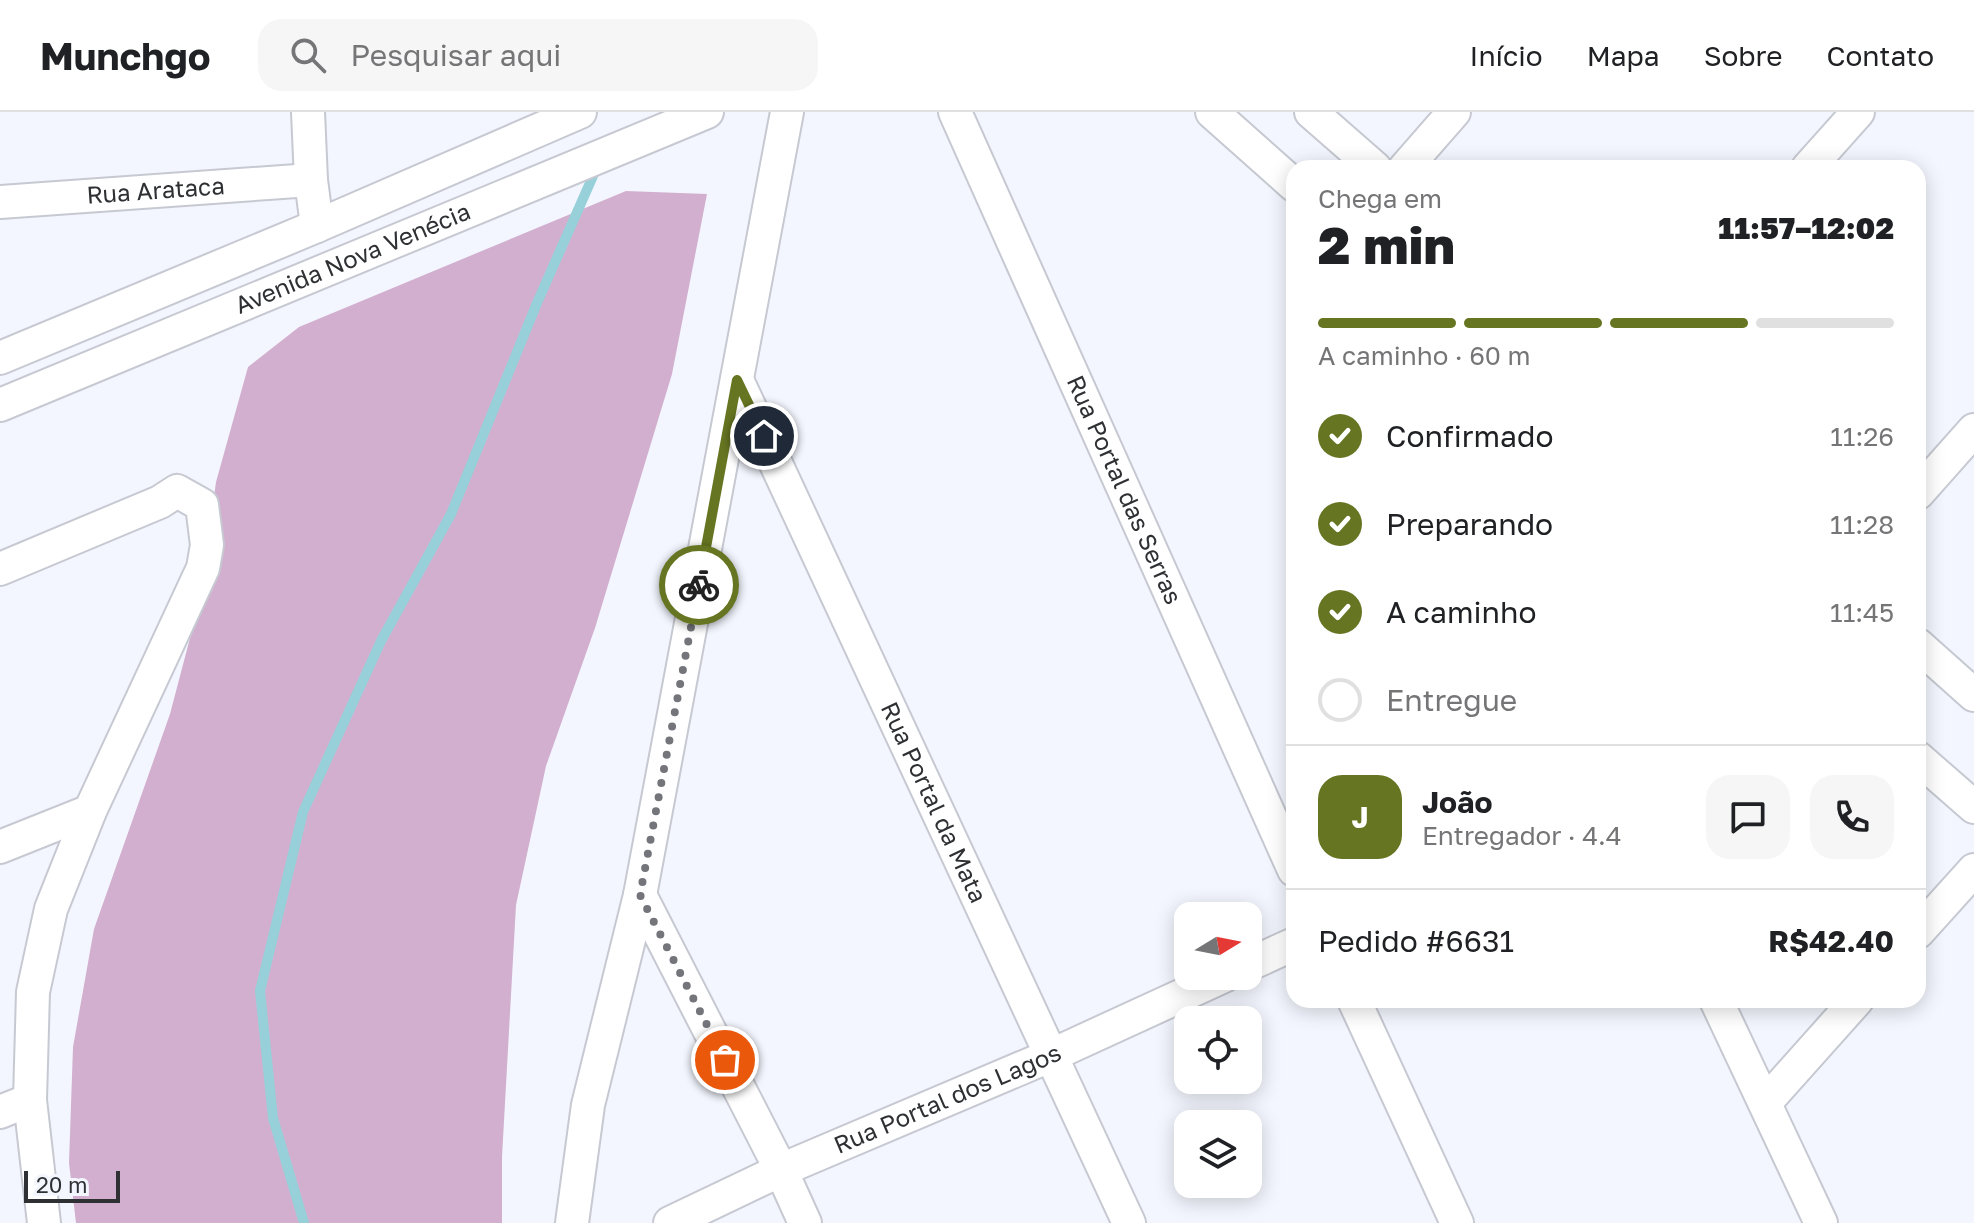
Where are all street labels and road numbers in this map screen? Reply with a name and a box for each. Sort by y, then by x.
street label: Rua Arataca [85,170,226,209]
street label: Avenida Nova Venécia [230,196,474,319]
street label: Rua Portal das Serras [1062,370,1189,608]
street label: Rua Portal da Mata [876,697,994,907]
street label: Rua Portal dos Lagos [829,1037,1065,1159]

